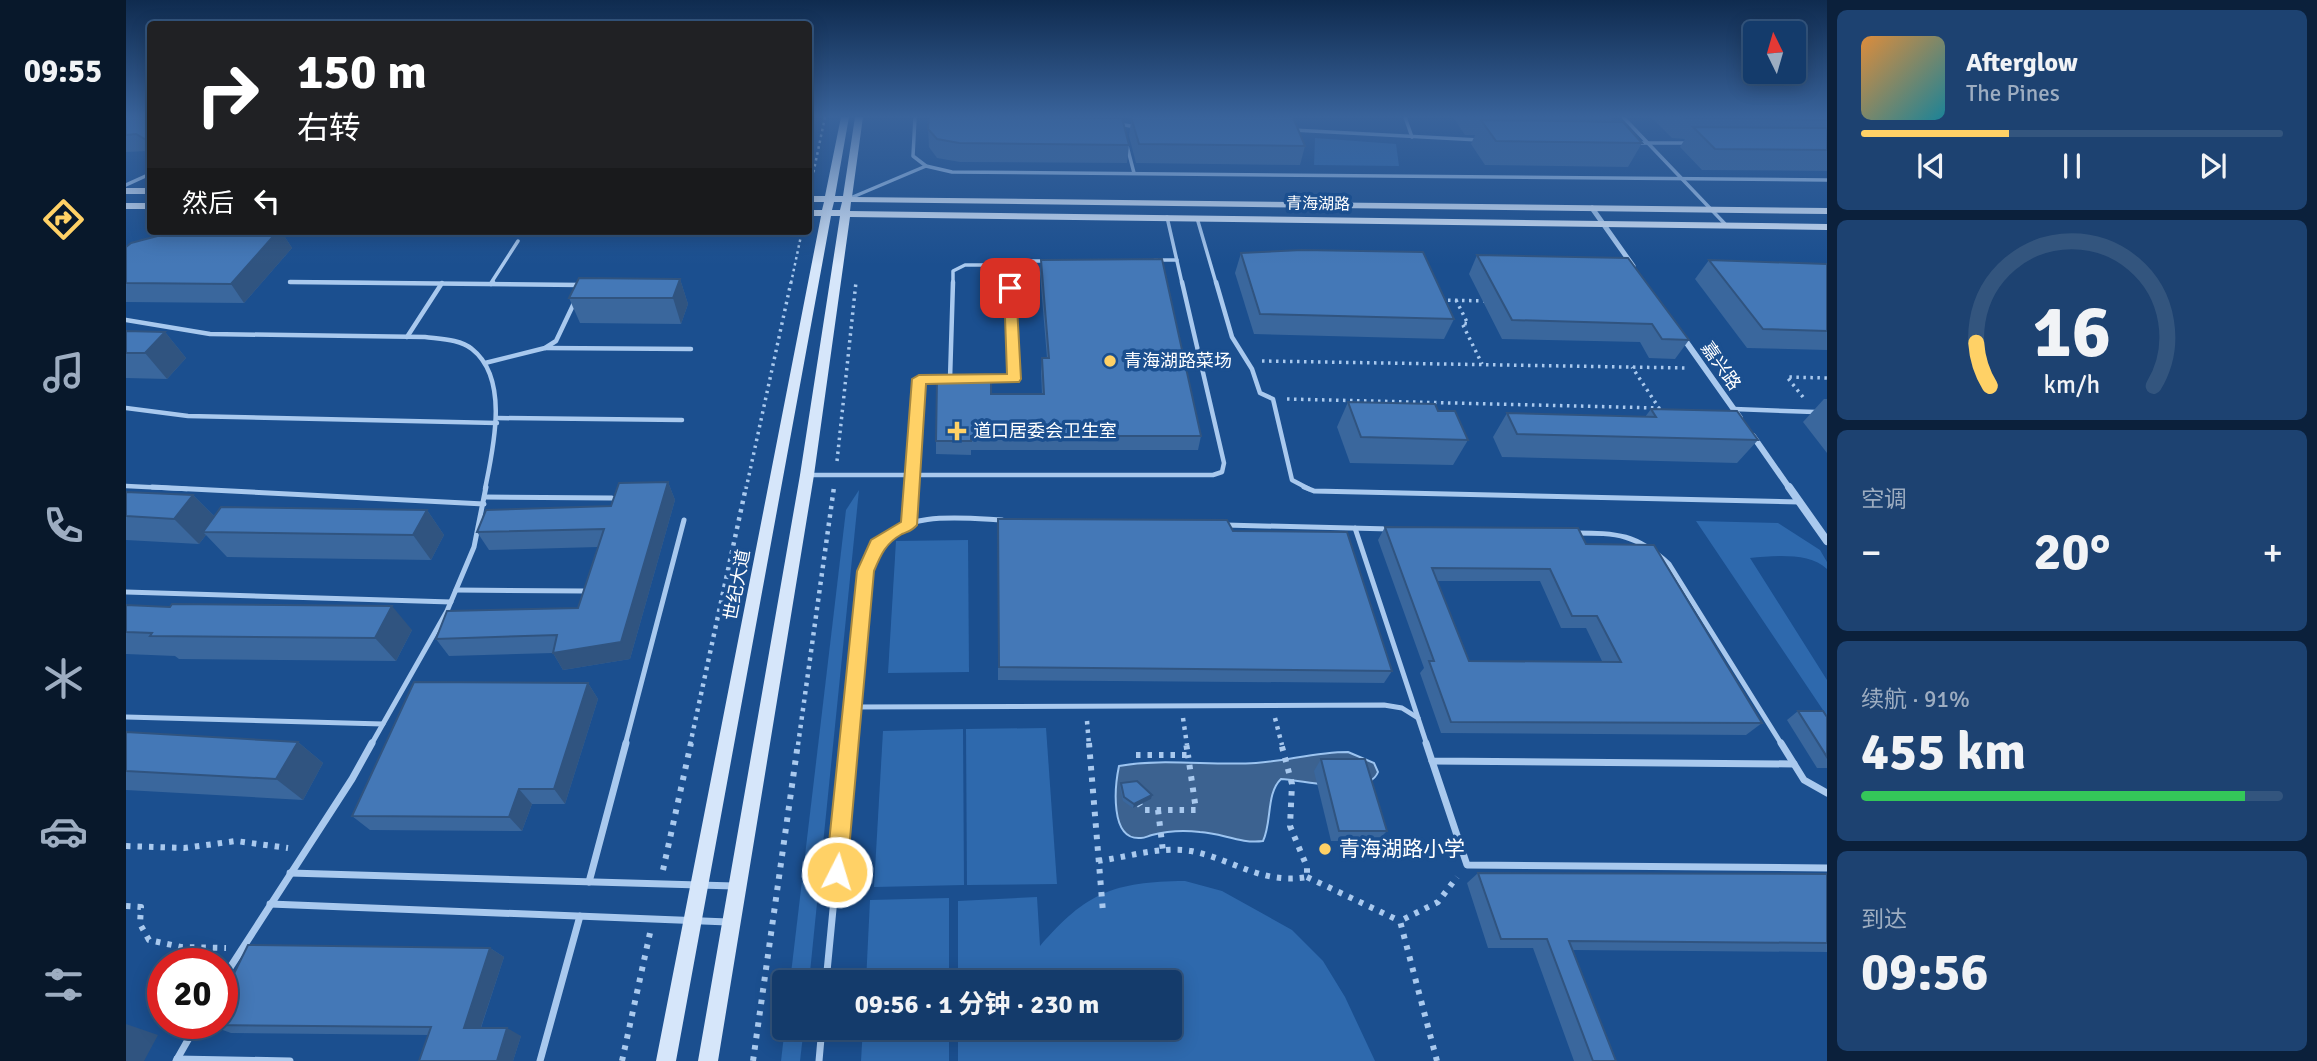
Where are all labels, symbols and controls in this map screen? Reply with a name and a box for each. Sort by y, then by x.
north arrow [1743,21,1806,84]
map controls [1743,21,1806,84]
text: 150 m [297,42,427,102]
text: Afterglow [1966,47,2078,79]
icon: right [182,49,273,140]
text: 09:55 [24,52,102,91]
text: The Pines [1966,79,2060,108]
text: 右转 [297,109,361,148]
icon: previous [1912,147,1950,185]
icon: pause [2053,147,2091,185]
icon: next [2194,147,2232,185]
icon: left [248,182,286,220]
text: 然后 [182,188,234,220]
street label: 青海湖路 [1286,193,1350,215]
icon: directions [39,195,88,244]
pin [980,258,1040,318]
icon: arrive [991,269,1029,307]
text: 16 [2033,289,2111,378]
street label: 嘉兴路 [1697,338,1745,394]
icon: music [39,348,88,397]
place label: 青海湖路菜场 [1124,350,1232,372]
marker: 青海湖路菜场 [1102,353,1118,369]
text: km/h [2044,369,2100,400]
place label: 道口居委会卫生室 [973,420,1117,442]
marker: 道口居委会卫生室 [947,421,967,441]
text: 空调 [1861,485,1907,514]
icon: phone [39,501,88,550]
text: 20° [2034,520,2110,584]
text: − [1861,529,1882,576]
text: + [2262,529,2283,576]
street label: 世纪大道 [719,548,755,622]
icon: climate [39,654,88,703]
text: 续航 · 91% [1861,685,1970,714]
text: 455 km [1861,720,2026,784]
icon: car [39,807,88,856]
position arrow [800,835,874,909]
place label: 青海湖路小学 [1339,836,1465,862]
marker: 青海湖路小学 [1317,841,1333,857]
text: 到达 [1861,905,1907,934]
text: 09:56 [1861,940,1989,1004]
speed limit sign: 20 [147,948,238,1039]
icon: filters [39,960,88,1009]
text: 09:56 · 1 分钟 · 230 m [855,989,1099,1021]

